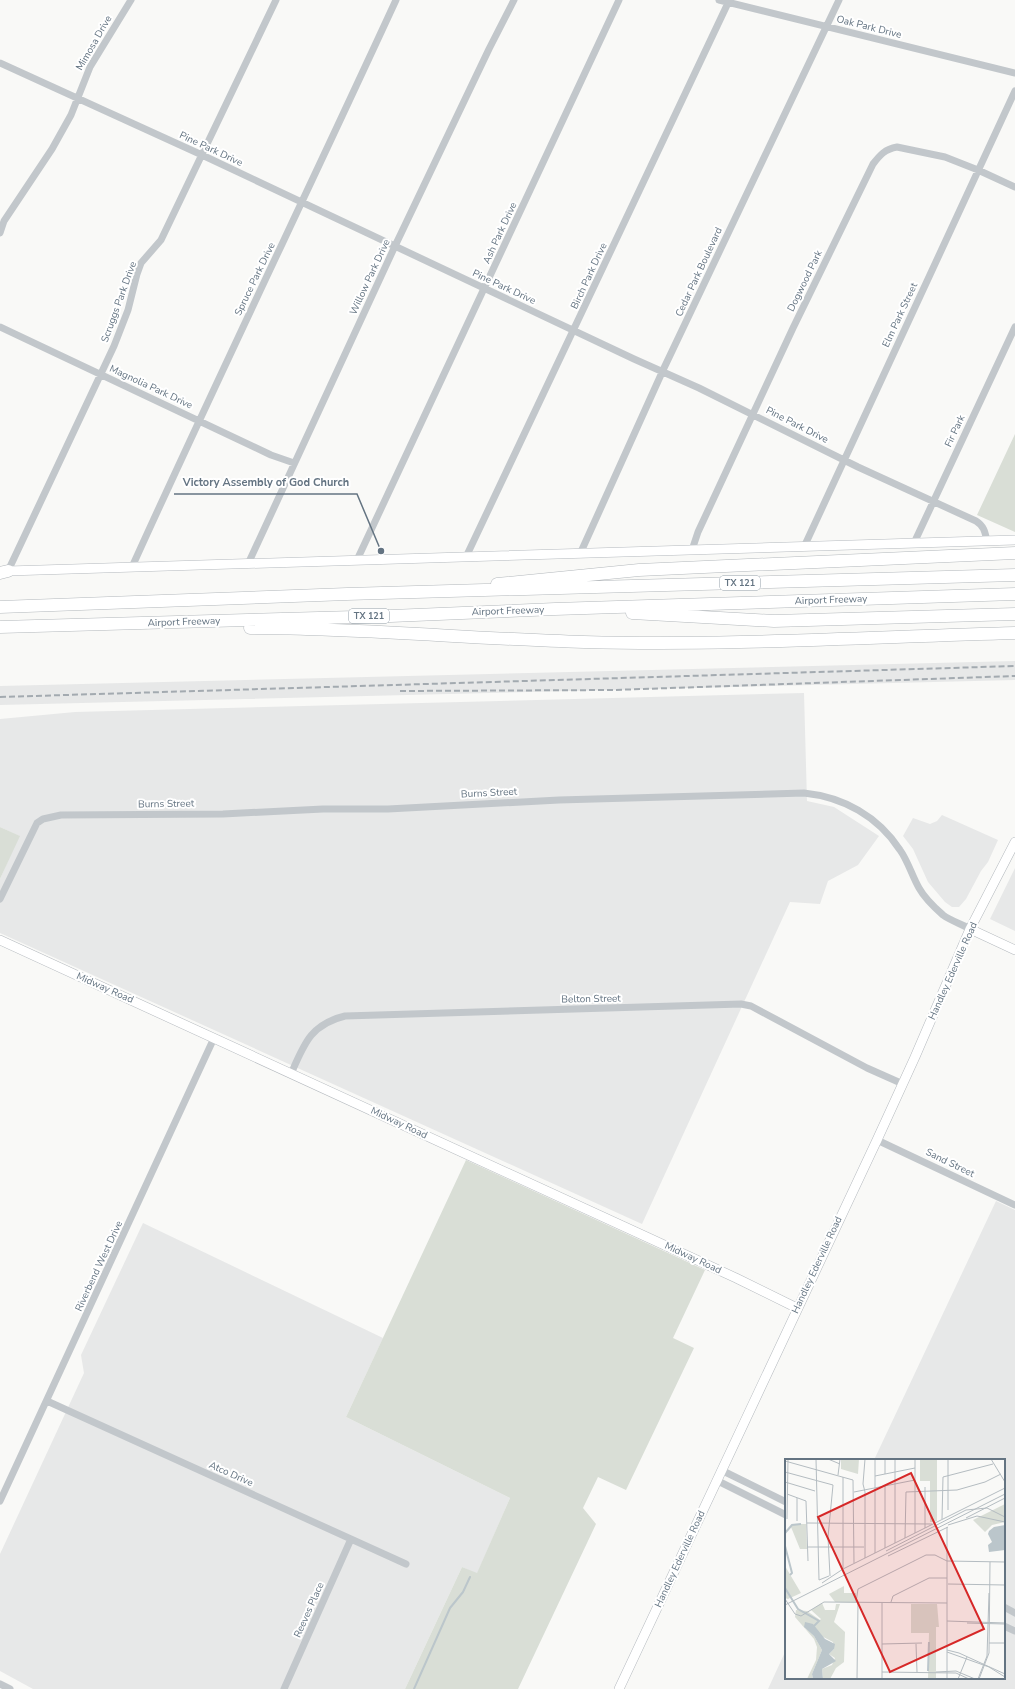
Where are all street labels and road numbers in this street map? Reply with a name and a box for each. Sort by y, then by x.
street label: Oak Park Drive [835,12,903,42]
street label: Mimosa Drive [73,13,115,73]
street label: Pine Park Drive [177,128,245,170]
street label: Ash Park Drive [480,200,520,266]
street label: Cedar Park Boulevard [672,225,726,319]
street label: Willow Park Drive [346,237,394,317]
street label: Spruce Park Drive [231,240,279,318]
street label: Birch Park Drive [567,241,611,311]
street label: Dogwood Park [784,247,826,314]
street label: Scruggs Park Drive [98,260,140,344]
street label: Pine Park Drive [470,266,538,308]
street label: Elm Park Street [879,280,921,350]
street label: Magnolia Park Drive [107,362,195,412]
street label: Pine Park Drive [763,403,831,447]
street label: Fir Park [941,412,969,449]
road number: TX 121 [720,576,760,590]
street label: Airport Freeway [794,592,868,608]
street label: Airport Freeway [471,603,545,619]
road number: TX 121 [349,609,389,623]
street label: Airport Freeway [147,614,221,630]
street label: Burns Street [461,785,518,801]
street label: Burns Street [138,797,195,811]
street label: Handley Ederville Road [925,920,981,1022]
street label: Midway Road [74,969,136,1007]
street label: Belton Street [561,991,621,1007]
street label: Midway Road [368,1104,430,1142]
street label: Sand Street [923,1145,977,1181]
street label: Handley Ederville Road [788,1214,846,1316]
street label: Riverbend West Drive [72,1218,126,1314]
street label: Midway Road [662,1239,724,1277]
street label: Atco Drive [207,1458,255,1490]
street label: Handley Ederville Road [651,1508,709,1610]
street label: Reeves Place [291,1580,327,1640]

